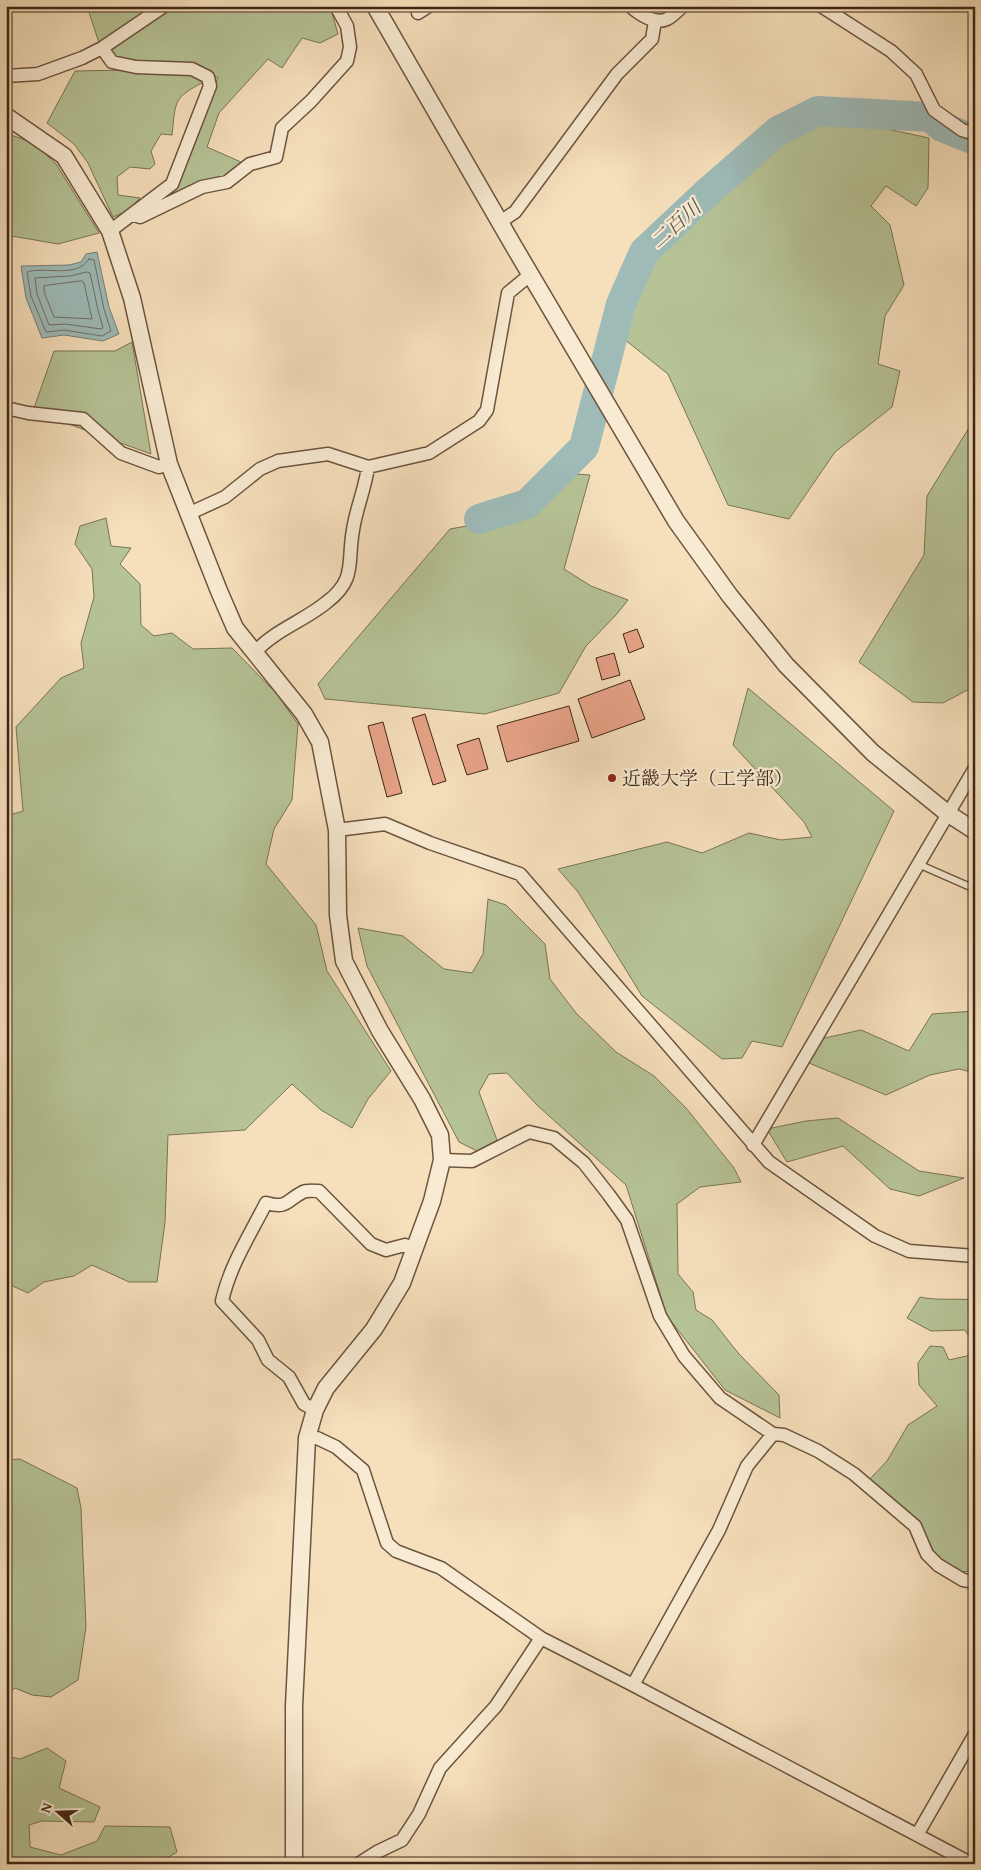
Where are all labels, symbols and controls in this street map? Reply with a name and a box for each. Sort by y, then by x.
water label: 二百川 [643,192,708,255]
place label: 近畿大学（工学部） [622,764,793,792]
marker: 近畿大学（工学部） [606,772,618,784]
north arrow [32,1788,82,1838]
text: N [35,1799,57,1815]

